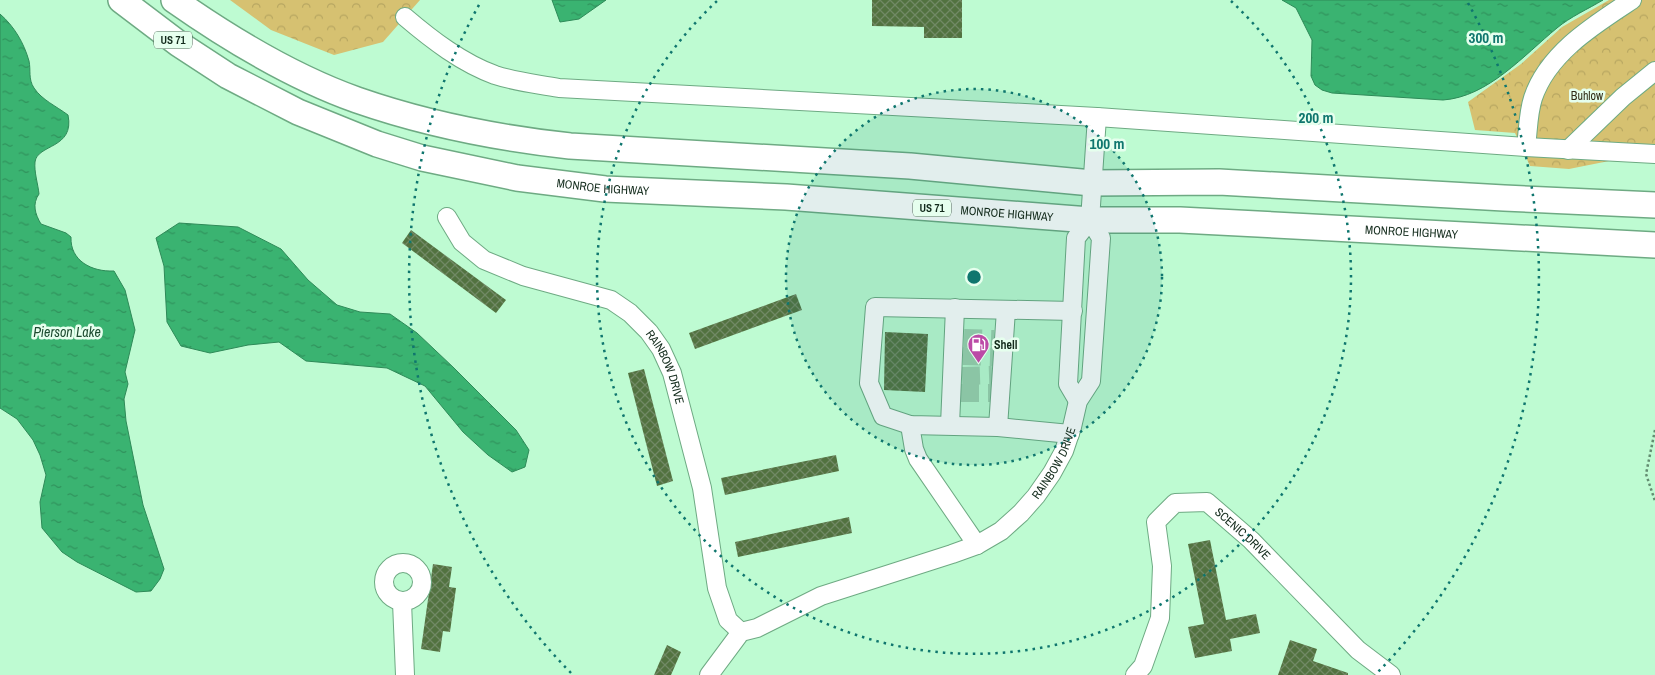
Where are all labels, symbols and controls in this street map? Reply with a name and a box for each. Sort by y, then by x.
text: 300 m [1469,27,1503,48]
road number: US 71 [154,32,192,48]
park label: Buhlow [1571,88,1604,104]
text: 200 m [1299,107,1333,128]
text: 100 m [1090,133,1124,154]
street label: MONROE HIGHWAY [556,175,650,199]
road number: US 71 [913,200,951,217]
street label: MONROE HIGHWAY [960,202,1054,225]
street label: MONROE HIGHWAY [1365,222,1459,243]
centre of rings [965,268,983,286]
water label: Pierson Lake [33,323,101,341]
street label: RAINBOW DRIVE [642,327,688,406]
fuel station icon: Shell [966,333,990,364]
place label: Shell [994,337,1018,353]
street label: RAINBOW DRIVE [1028,425,1079,502]
street label: SCENIC DRIVE [1211,504,1274,563]

